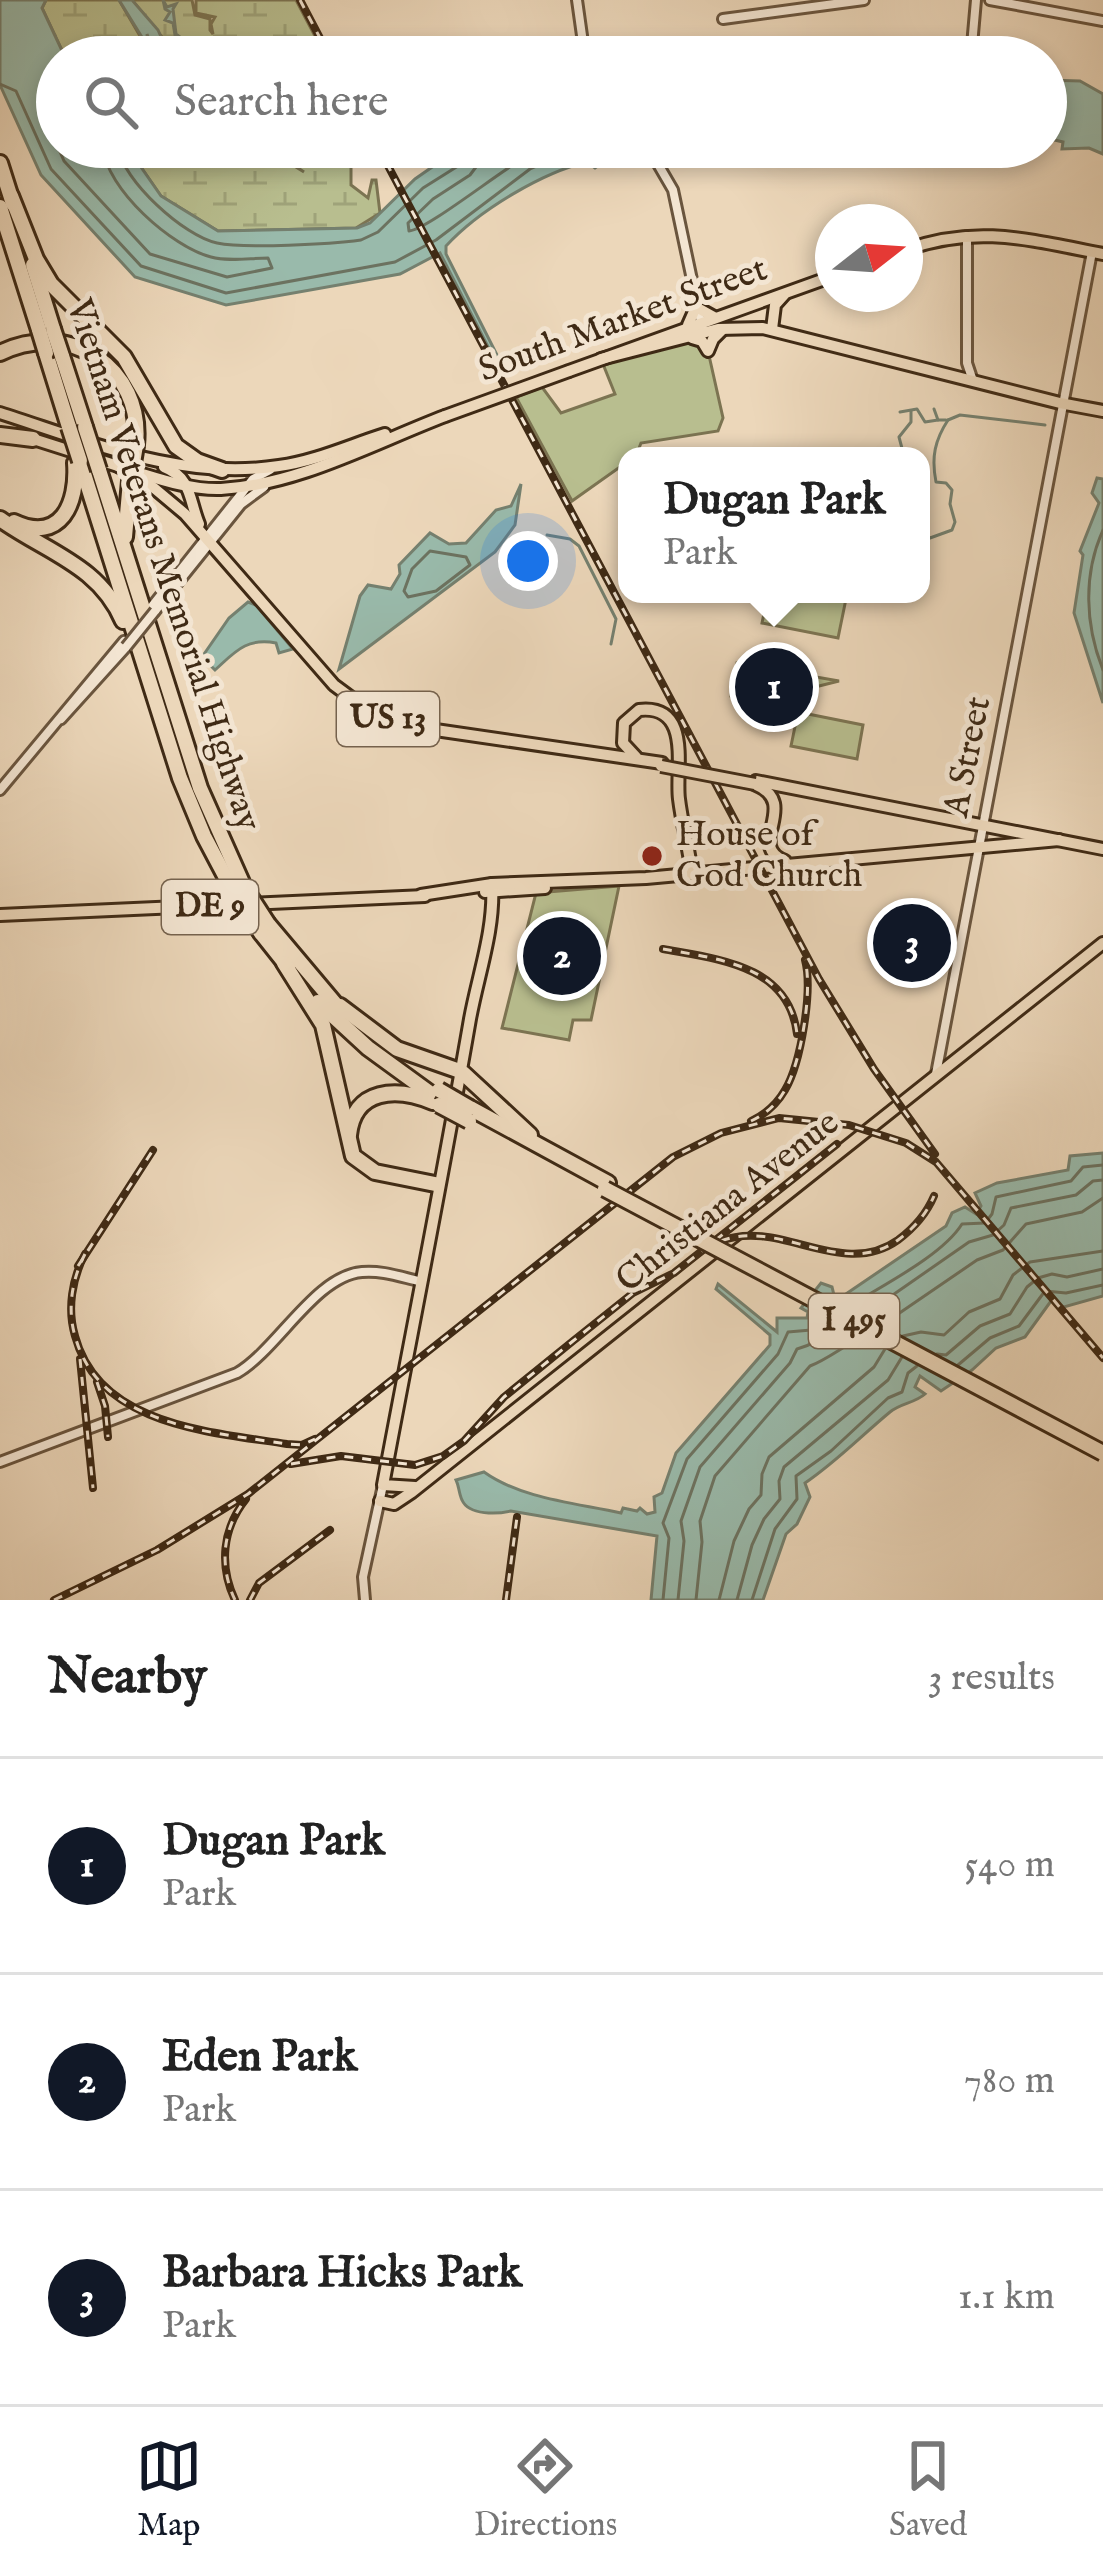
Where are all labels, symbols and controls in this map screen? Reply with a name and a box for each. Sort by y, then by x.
search box [36,36,1067,168]
icon: search [78,69,144,135]
text: Search here [174,74,388,131]
north arrow [815,204,923,312]
street label: South Market Street [473,246,773,394]
street label: Vietnam Veterans Memorial Highway [55,292,271,837]
popup [618,447,930,603]
text: Dugan Park [663,472,885,529]
text: Park [663,529,737,578]
your location [498,531,558,591]
pin: 1 [735,642,813,732]
road number: US 13 [337,692,439,746]
street label: A Street [934,693,1002,822]
place label: House of God Church [676,812,862,899]
marker: House of God Church [639,843,665,869]
road number: DE 9 [162,880,258,934]
pin: 3 [873,898,951,988]
pin: 2 [523,911,601,1001]
street label: Christiana Avenue [607,1101,849,1303]
road number: I 495 [809,1294,899,1348]
text: Nearby [48,1646,207,1711]
text: 3 results [928,1654,1055,1703]
text: Dugan Park [162,1813,385,1870]
text: 1 [80,1841,94,1890]
text: 540 m [964,1841,1055,1890]
text: Park [162,1870,236,1919]
text: Eden Park [162,2029,357,2086]
text: 2 [78,2057,96,2106]
text: 780 m [964,2057,1055,2106]
text: Park [162,2086,236,2135]
text: Barbara Hicks Park [162,2245,522,2302]
text: 3 [80,2273,94,2322]
text: 1.1 km [958,2273,1055,2322]
text: Park [162,2302,236,2351]
tab: Map [136,2433,202,2547]
tab: Directions [474,2433,617,2547]
tab: Saved [889,2433,967,2547]

